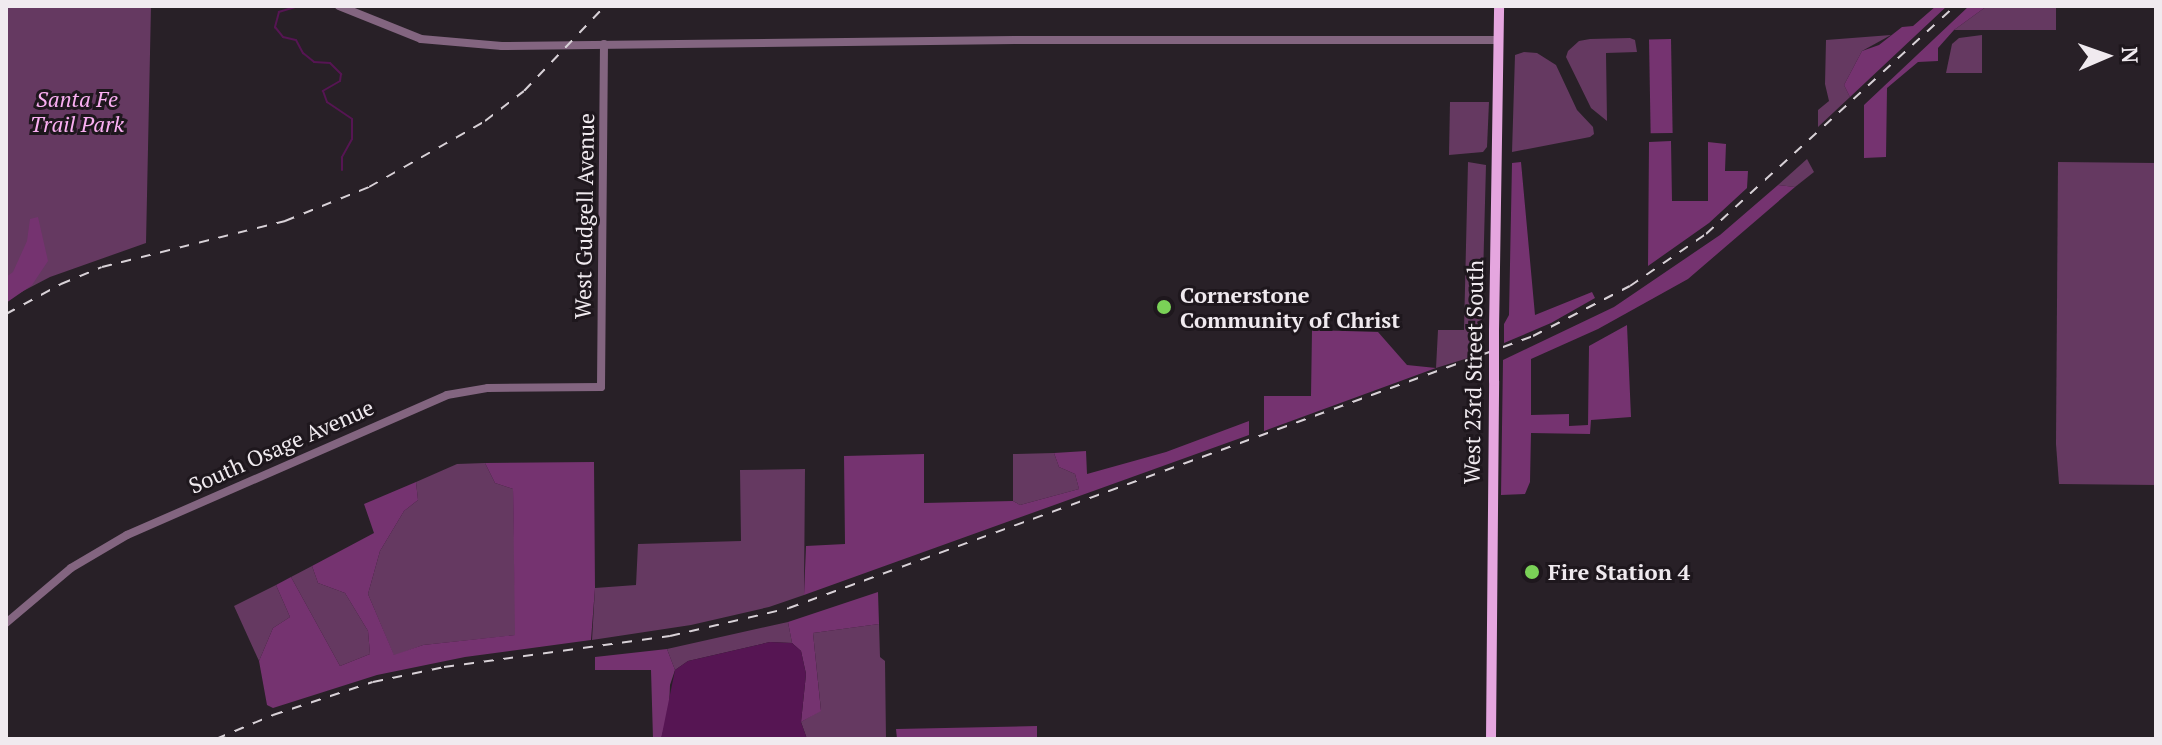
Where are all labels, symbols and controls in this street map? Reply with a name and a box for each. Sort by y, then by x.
north arrow [2066,16,2146,96]
text: N [2116,46,2145,64]
park label: Santa Fe Trail Park [30,85,124,136]
street label: West Gudgell Avenue [569,113,599,319]
street label: West 23rd Street South [1458,260,1488,484]
place label: Cornerstone Community of Christ [1180,281,1400,332]
marker: Cornerstone Community of Christ [1155,298,1173,316]
street label: South Osage Avenue [184,393,378,499]
place label: Fire Station 4 [1548,559,1690,585]
marker: Fire Station 4 [1523,563,1541,581]

